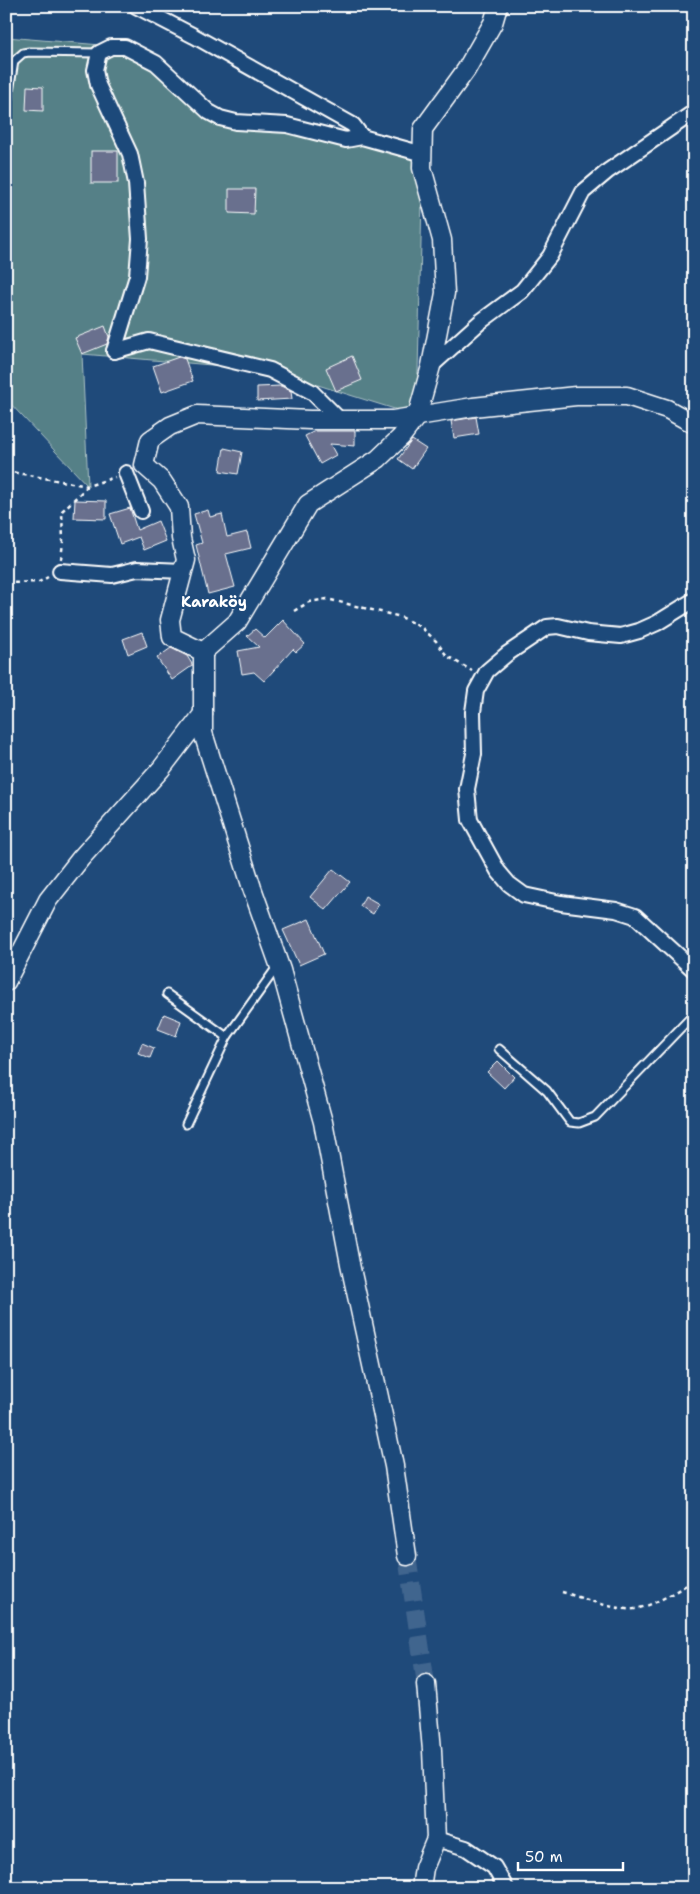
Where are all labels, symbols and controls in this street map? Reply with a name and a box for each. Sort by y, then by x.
district label: Karaköy [181,592,247,612]
scale bar [518,1839,622,1871]
text: 50 m [525,1847,563,1867]

